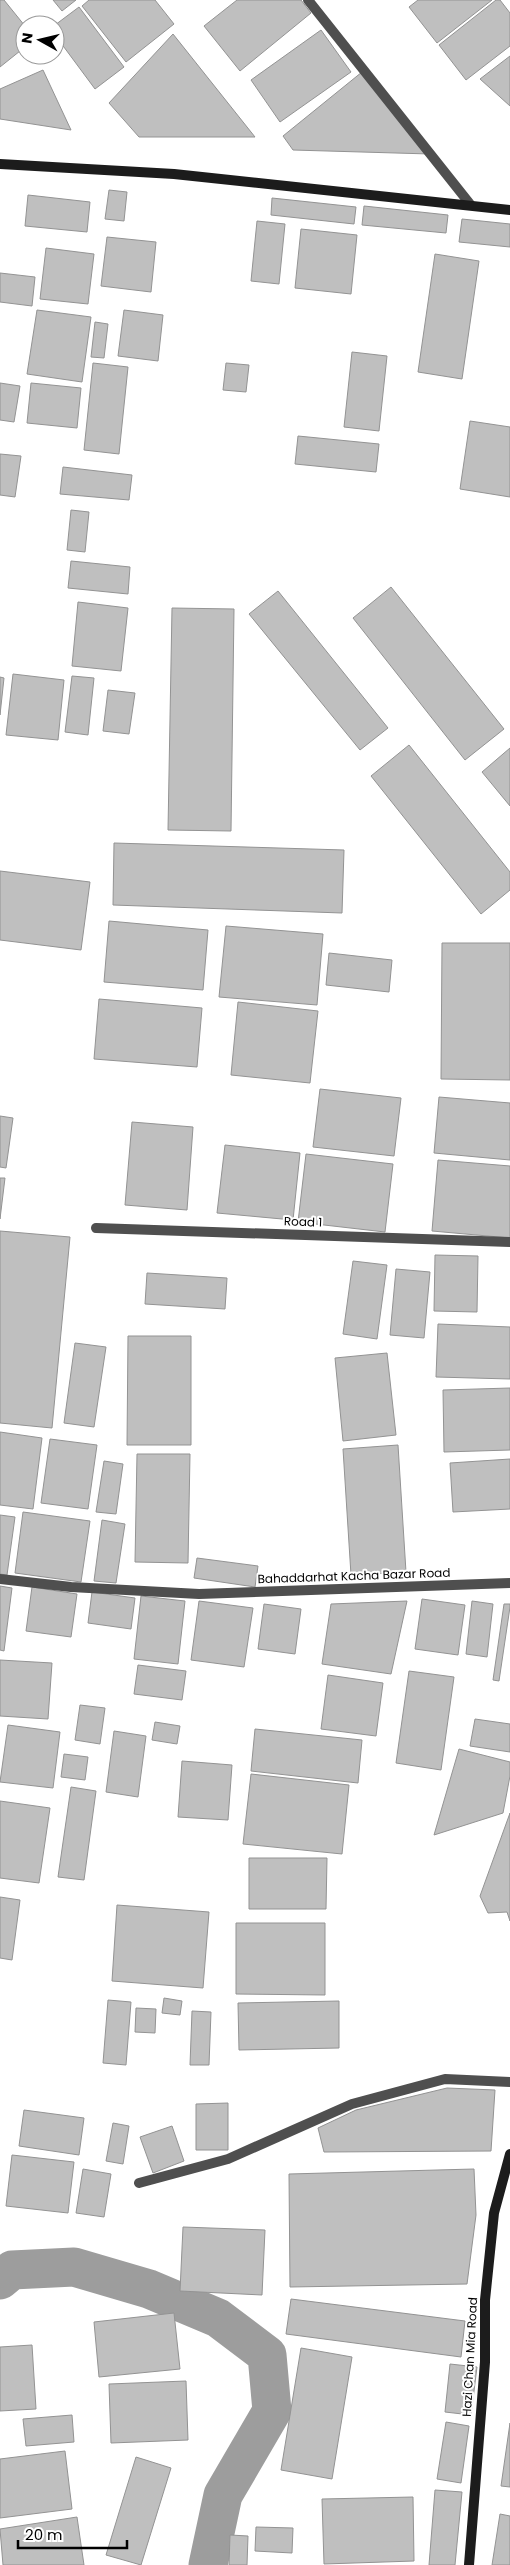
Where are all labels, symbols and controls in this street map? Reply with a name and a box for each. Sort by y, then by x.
north arrow [15,15,65,65]
text: N [16,32,38,45]
street label: Road 1 [284,1212,322,1231]
street label: Bahaddarhat Kacha Bazar Road [257,1564,451,1587]
street label: Hazi Chan Mia Road [458,2297,481,2417]
scale bar [18,2518,126,2550]
text: 20 m [25,2524,63,2545]

